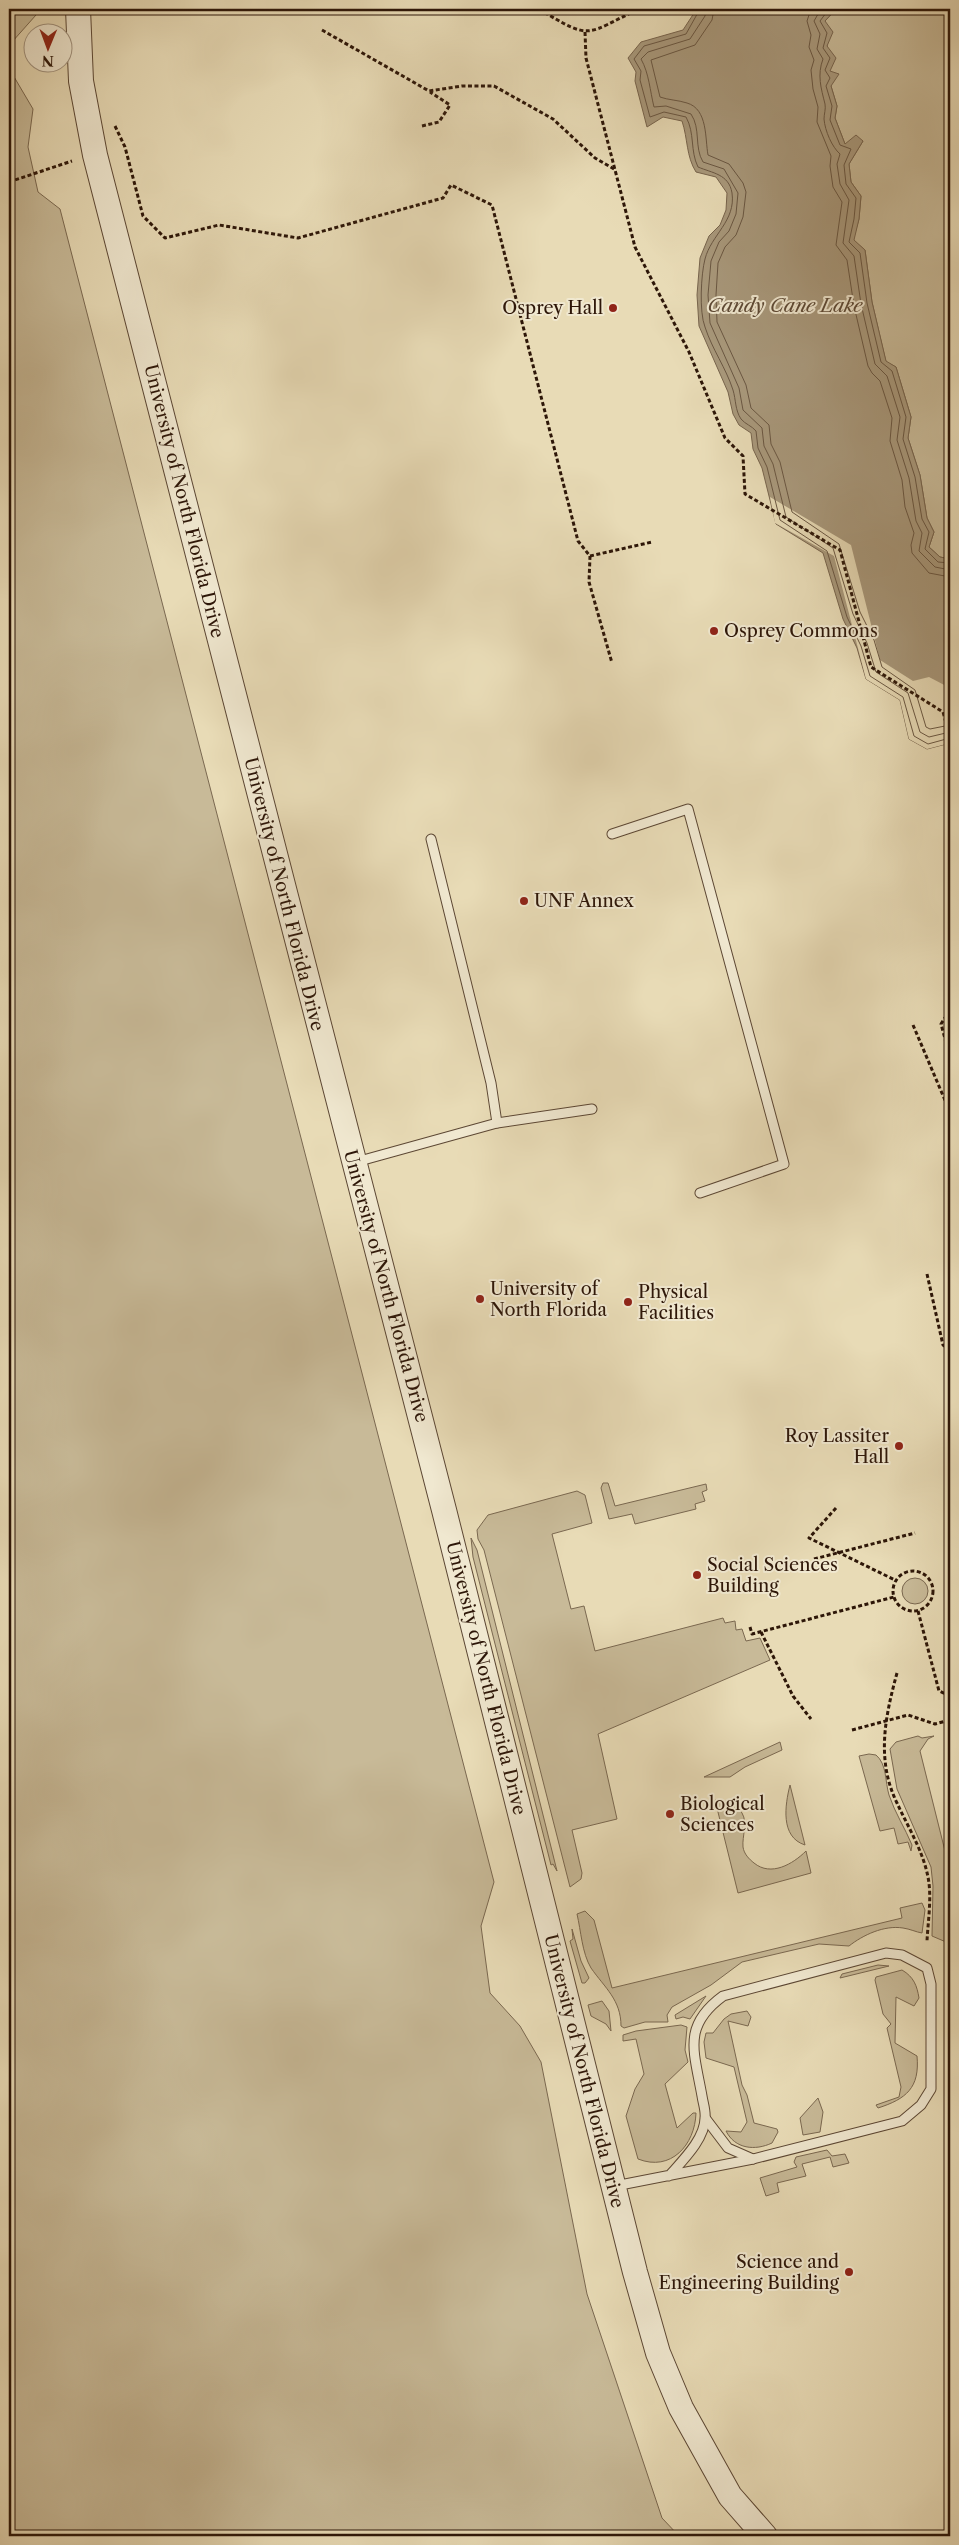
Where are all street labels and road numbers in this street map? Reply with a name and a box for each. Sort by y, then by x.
street label: University of North Florida Drive [139,362,229,640]
street label: University of North Florida Drive [239,755,329,1033]
street label: University of North Florida Drive [339,1147,433,1425]
street label: University of North Florida Drive [441,1539,531,1817]
street label: University of North Florida Drive [539,1932,629,2210]

